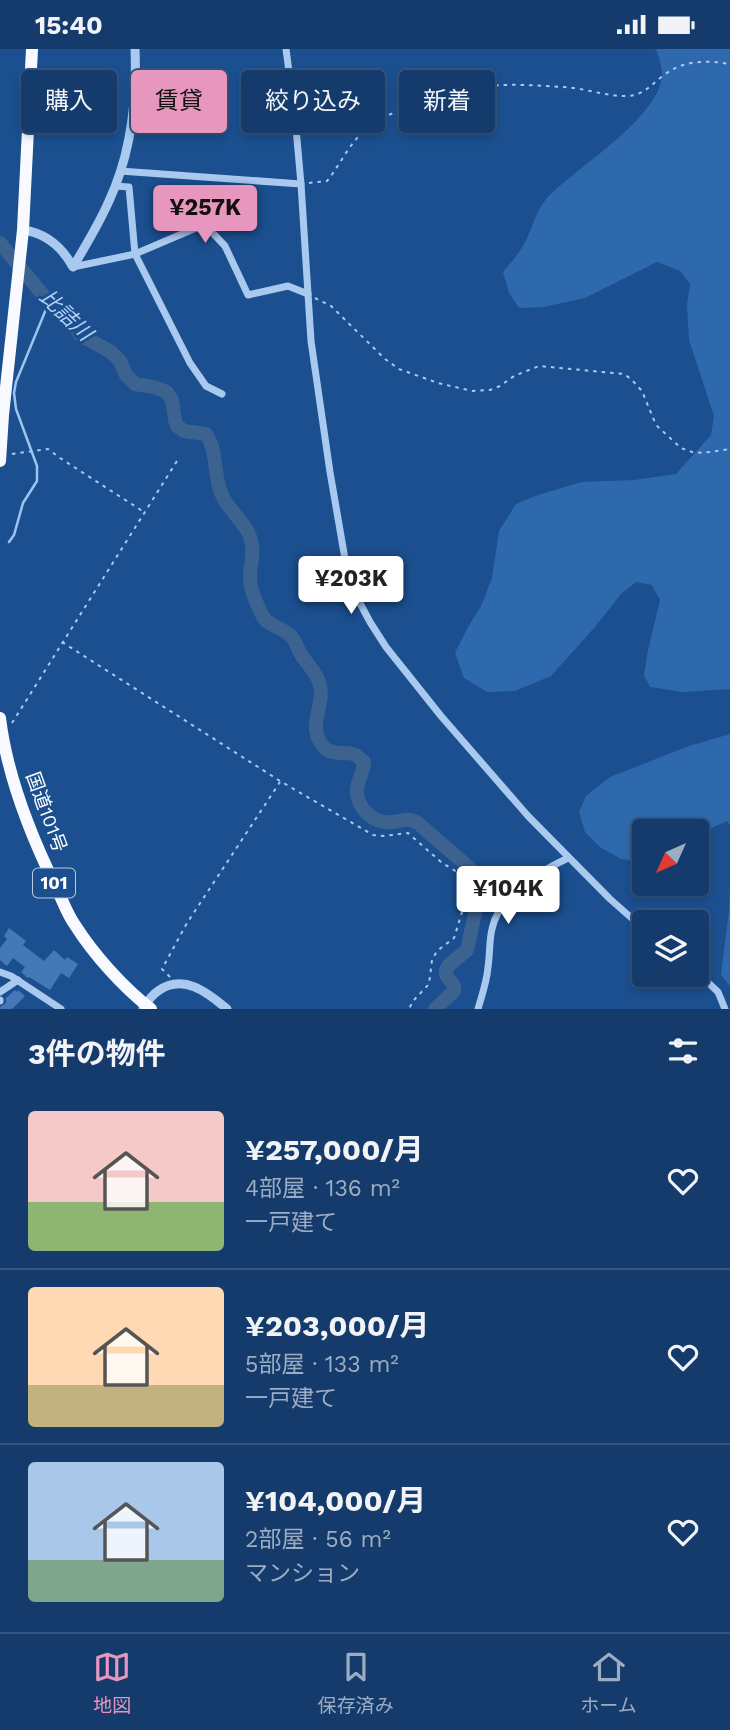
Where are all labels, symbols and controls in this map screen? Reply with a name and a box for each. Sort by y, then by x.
text: 15:40 [35,10,103,40]
chip: 購入 [21,70,117,133]
chip: 賃貸 [131,70,227,133]
chip: 絞り込み [241,70,385,133]
chip: 新着 [399,70,495,133]
pin: ¥257K [156,185,254,245]
text: ¥257K [169,194,241,221]
water label: 比詰川 [35,284,99,347]
pin: ¥203K [302,557,400,616]
text: ¥203K [314,565,388,592]
street label: 国道101号 [21,769,72,855]
north arrow [632,819,709,896]
map controls [632,819,709,987]
pin: ¥104K [459,867,557,926]
road number: 101 [33,869,75,897]
text: ¥104K [473,875,543,902]
button: layers [632,910,709,987]
icon: filters [664,1032,702,1070]
text: 3件の物件 [28,1036,166,1071]
text: ¥257,000/月 [245,1132,424,1167]
icon: home [84,1139,168,1223]
icon: heart [664,1162,702,1200]
text: 4部屋 · 136 m² [245,1175,400,1202]
text: 一戸建て [245,1209,337,1236]
text: ¥203,000/月 [245,1308,429,1343]
icon: home [84,1315,168,1399]
icon: heart [664,1338,702,1376]
text: 5部屋 · 133 m² [245,1351,399,1378]
text: 一戸建て [245,1385,337,1412]
text: ¥104,000/月 [245,1483,426,1518]
icon: home [84,1490,168,1574]
icon: heart [664,1513,702,1551]
text: 2部屋 · 56 m² [245,1526,391,1553]
text: マンション [245,1560,360,1587]
tab: 地図 [93,1648,131,1717]
tab: 保存済み [318,1648,394,1717]
tab: ホーム [580,1648,637,1717]

